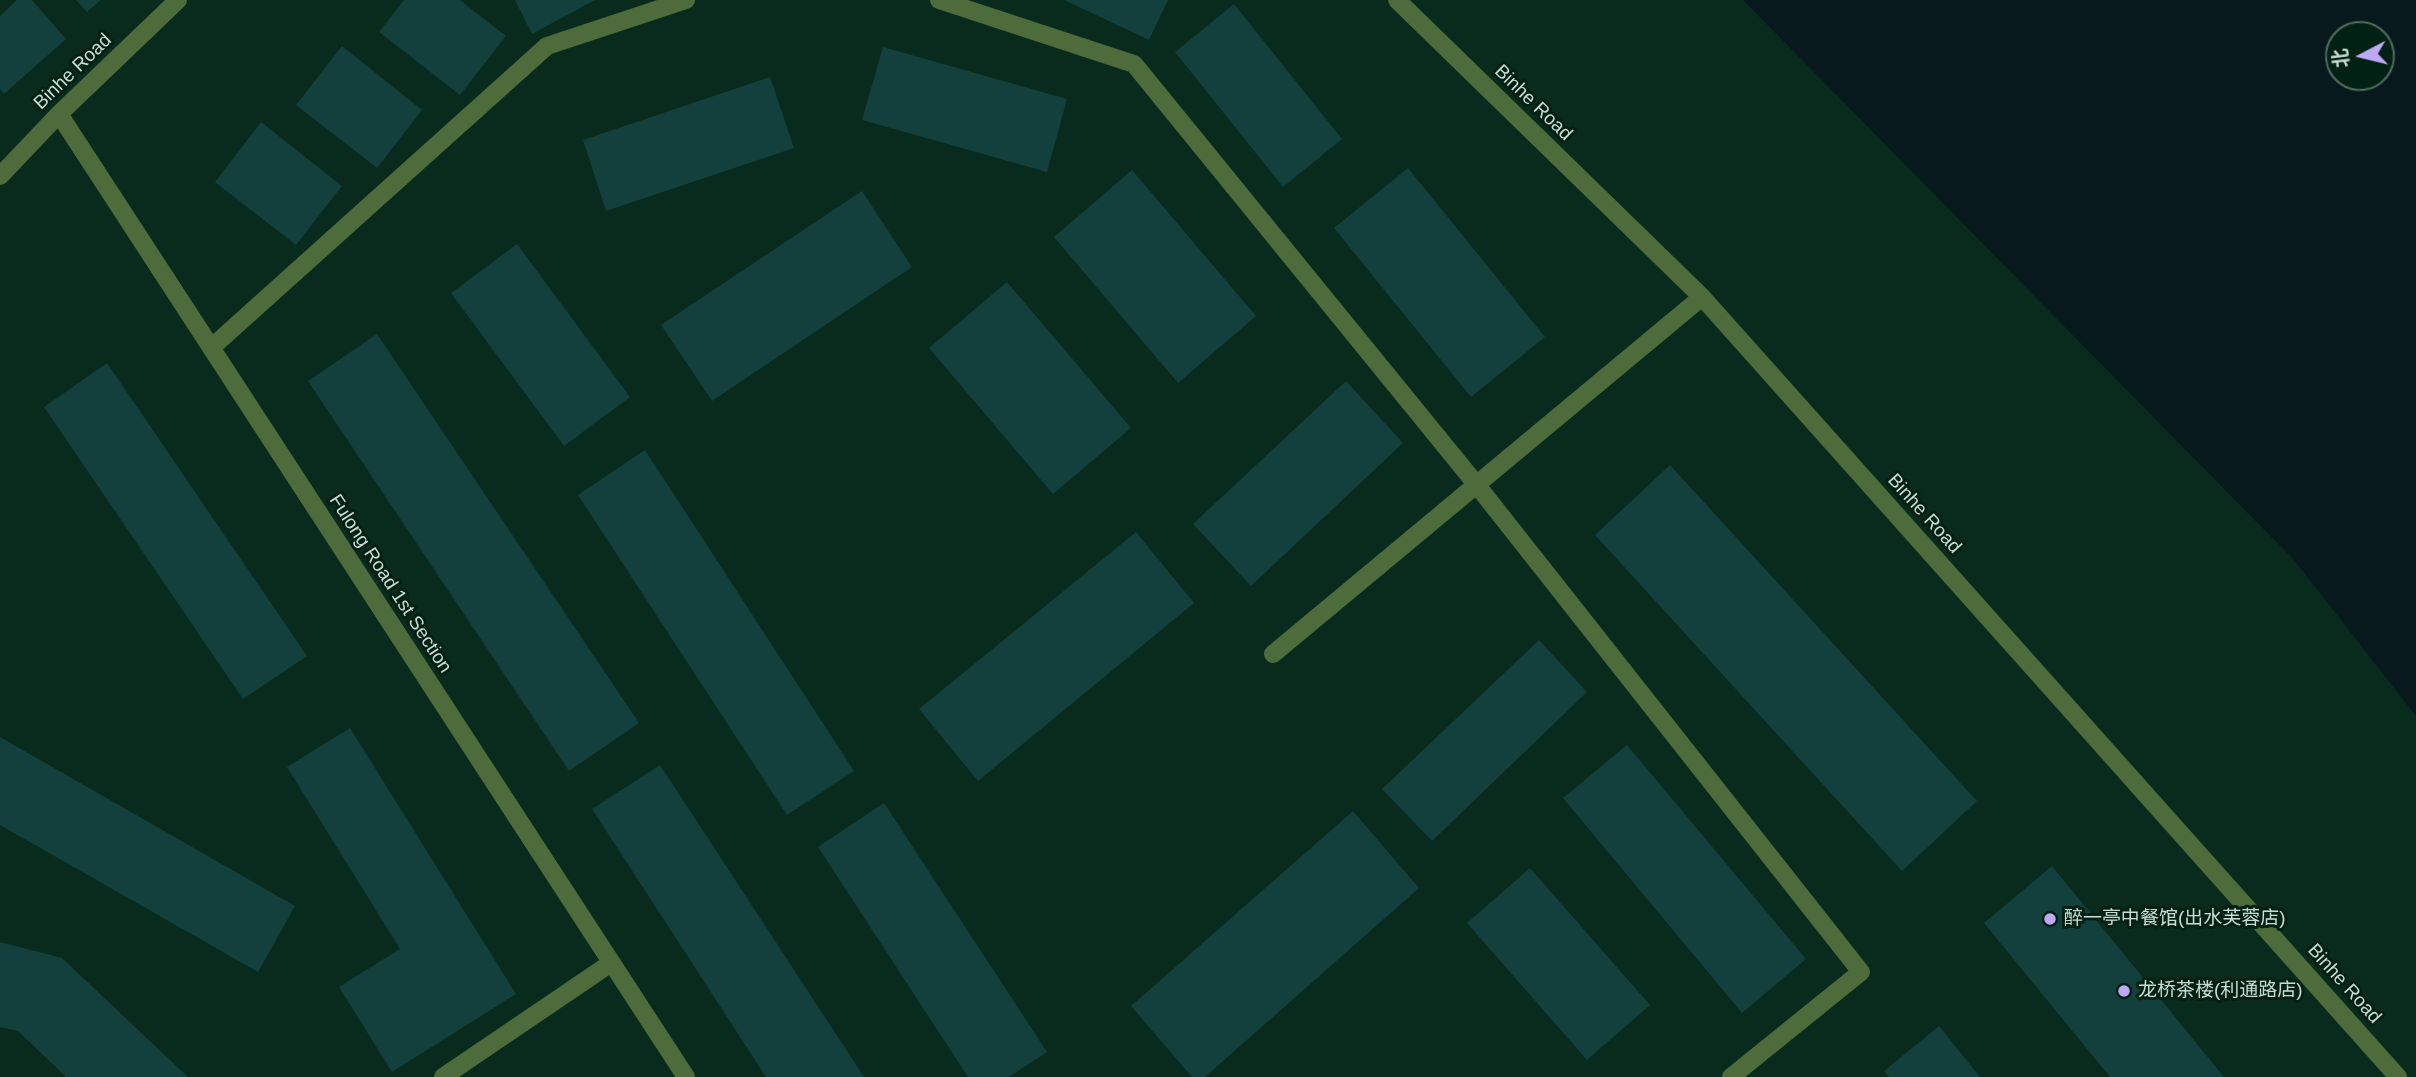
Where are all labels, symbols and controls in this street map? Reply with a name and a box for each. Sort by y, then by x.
north arrow [2325,21,2395,91]
street label: Binhe Road [29,29,117,115]
text: 北 [2329,48,2352,69]
street label: Binhe Road [1489,60,1577,146]
street label: Binhe Road [1882,469,1966,559]
street label: Fulong Road 1st Section [324,491,456,677]
place label: 醉一亭中餐馆(出水芙蓉店) [2064,908,2286,930]
marker: 醉一亭中餐馆(出水芙蓉店) [2042,911,2058,927]
street label: Binhe Road [2302,939,2386,1029]
place label: 龙桥茶楼(利通路店) [2138,980,2303,1002]
marker: 龙桥茶楼(利通路店) [2116,983,2132,999]

